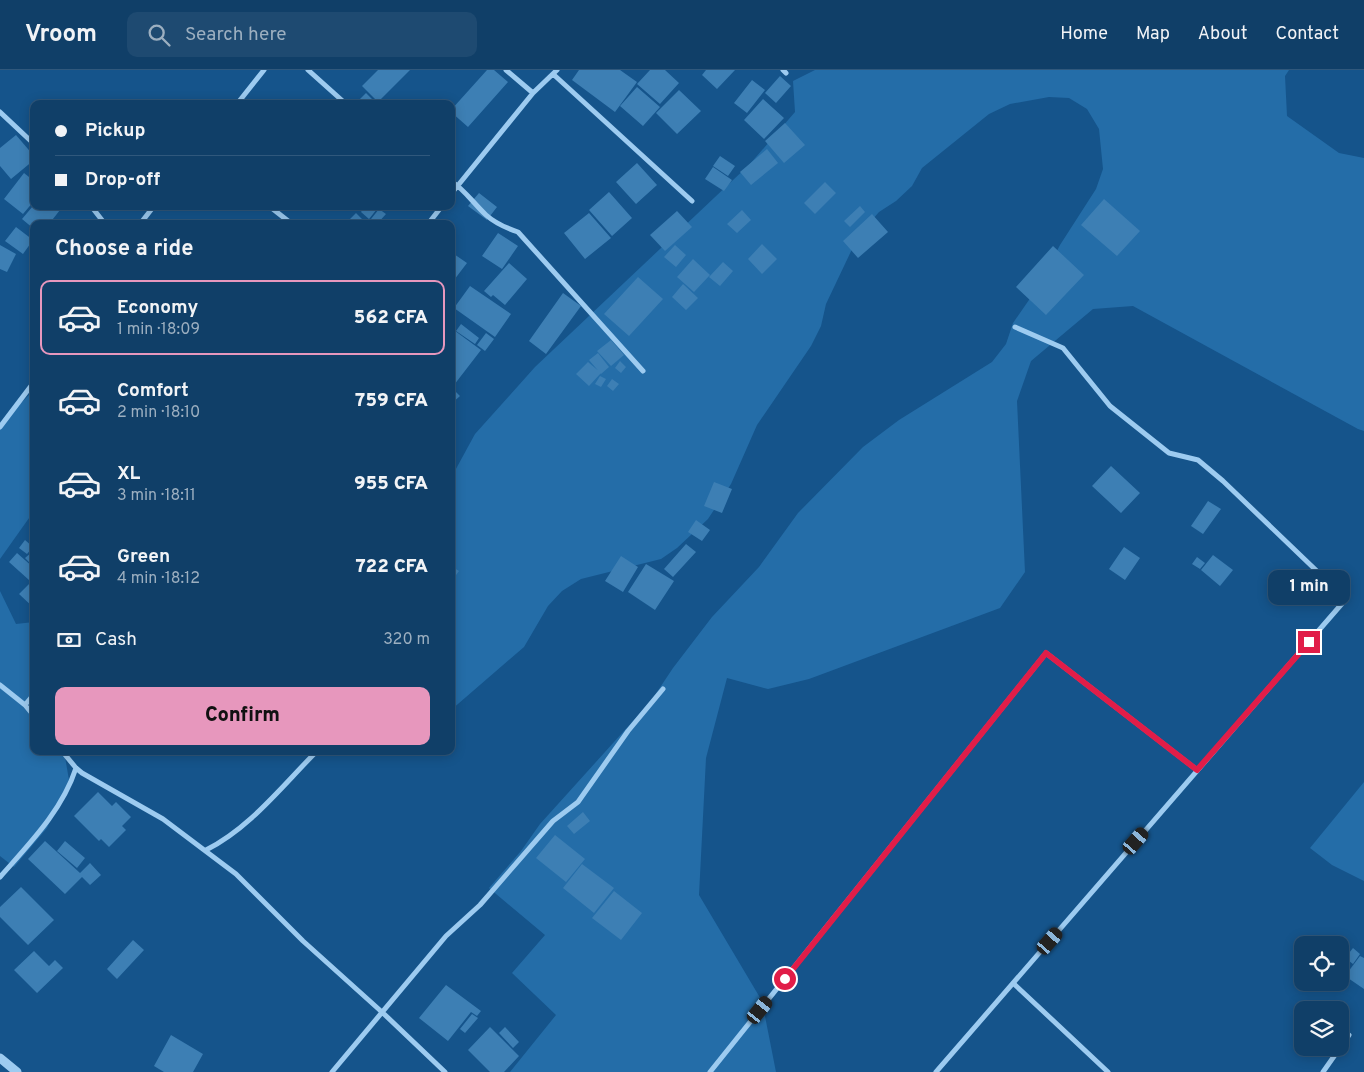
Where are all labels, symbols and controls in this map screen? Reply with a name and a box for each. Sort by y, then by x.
search box [127,12,477,57]
text: Vroom [25,20,97,50]
icon: search [145,21,173,49]
text: Search here [185,23,287,47]
text: Home [1060,23,1108,46]
text: Map [1136,23,1170,46]
text: About [1198,23,1247,46]
text: Contact [1275,23,1339,46]
text: Pickup [85,119,145,143]
text: Drop-off [85,168,160,192]
text: Choose a ride [55,236,193,263]
icon: car [57,295,102,340]
text: Economy [117,296,198,320]
text: 562 CFA [354,306,428,330]
text: 1 min · 18:09 [117,320,200,340]
icon: car [57,378,102,423]
text: Comfort [117,379,189,403]
text: 759 CFA [355,389,428,413]
text: 2 min · 18:10 [117,403,200,423]
icon: car [57,461,102,506]
text: XL [117,462,140,486]
text: 955 CFA [354,472,428,496]
text: 3 min · 18:11 [117,486,196,506]
icon: car [57,544,102,589]
text: Green [117,545,170,569]
text: 722 CFA [356,555,428,579]
text: 4 min · 18:12 [117,569,200,589]
callout: 1 min [1268,570,1350,604]
text: 1 min [1289,577,1329,597]
icon: cash [55,626,83,654]
text: Cash [95,628,137,652]
text: 320 m [383,630,430,650]
route end [1298,631,1320,653]
button: Confirm [55,687,430,745]
car [1120,825,1151,857]
car [1034,925,1065,957]
map controls [1294,936,1349,1056]
button: locate [1294,936,1349,991]
route start [774,968,796,990]
car [744,994,775,1026]
button: layers [1294,1001,1349,1056]

